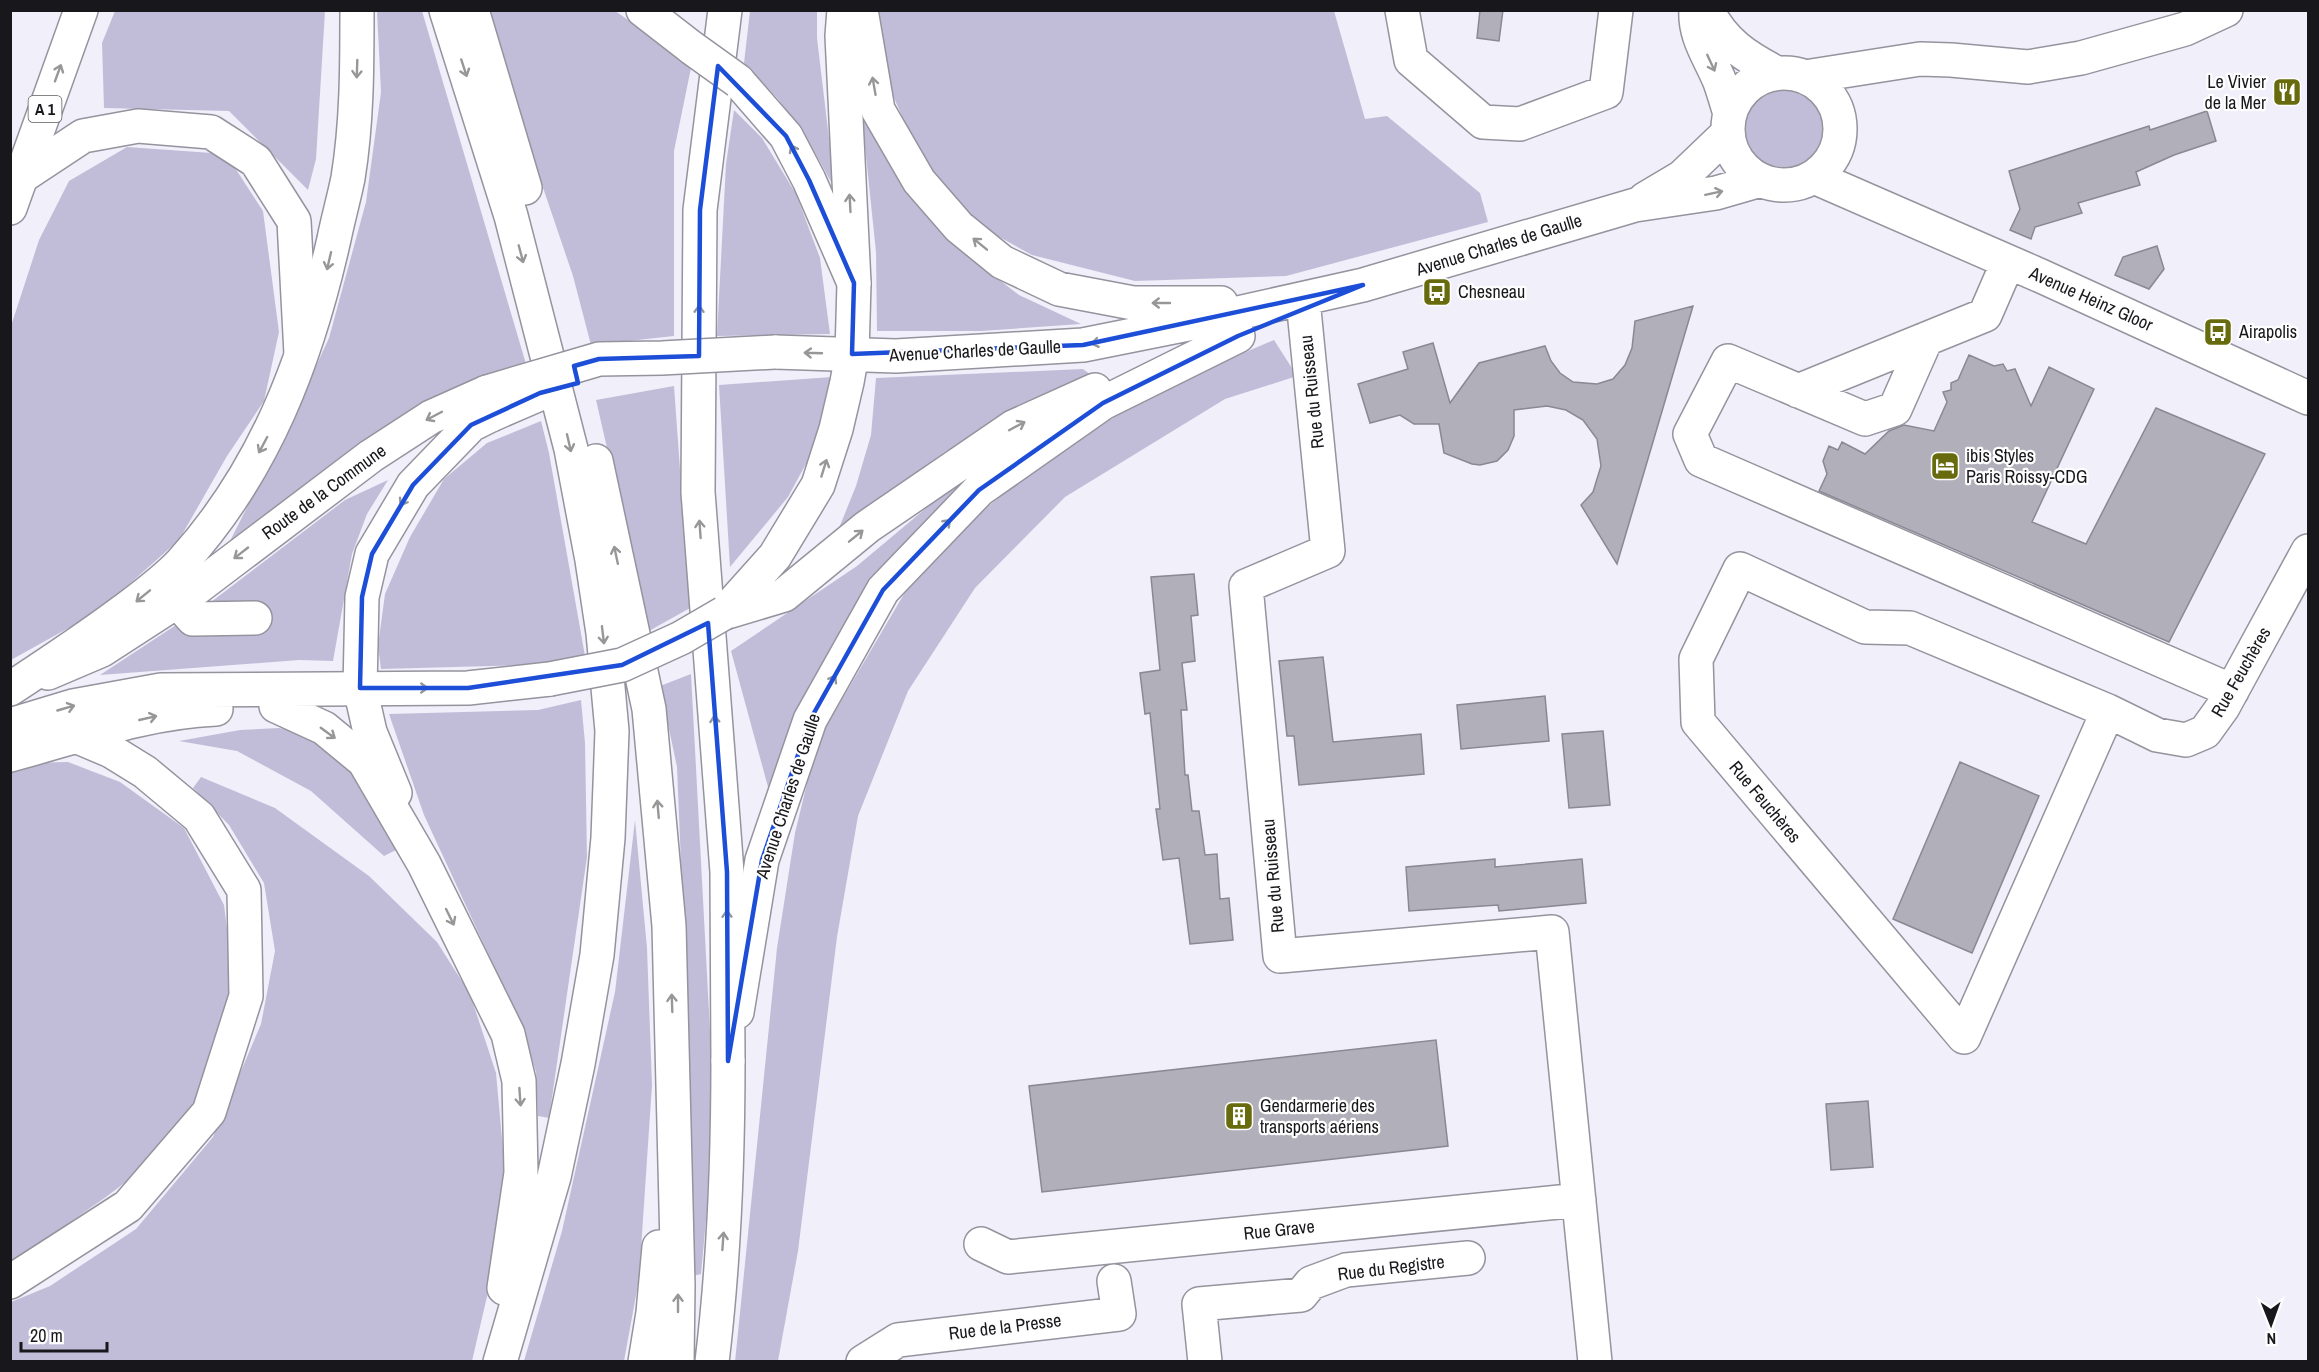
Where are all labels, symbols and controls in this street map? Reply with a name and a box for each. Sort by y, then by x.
one-way arrow [1706,53,1717,71]
one-way arrow [351,58,362,78]
one-way arrow [459,58,470,77]
one-way arrow [54,65,65,83]
place label: Le Vivier de la Mer [2204,69,2266,115]
one-way arrow [868,76,879,96]
restaurant icon: Le Vivier de la Mer [2271,76,2303,108]
road number: A 1 [28,96,62,122]
one-way arrow [789,145,801,162]
one-way arrow [1703,187,1723,198]
one-way arrow [845,194,856,214]
street label: Avenue Charles de Gaulle [1412,207,1585,282]
one-way arrow [972,238,988,251]
one-way arrow [516,244,527,263]
one-way arrow [322,252,334,271]
street label: Avenue Heinz Gloor [2025,260,2157,337]
bus stop icon: Chesneau [1421,276,1453,308]
place label: Chesneau [1458,279,1525,304]
one-way arrow [1152,297,1172,309]
one-way arrow [693,304,705,324]
bus stop icon: Airapolis [2202,316,2234,348]
place label: Airapolis [2238,319,2297,344]
street label: Avenue Charles de Gaulle [887,334,1062,368]
street label: Rue du Ruisseau [1293,334,1330,450]
one-way arrow [1091,337,1110,348]
one-way arrow [804,347,824,359]
one-way arrow [425,411,443,423]
one-way arrow [1007,420,1025,432]
one-way arrow [564,433,576,452]
one-way arrow [257,435,269,453]
street label: Route de la Commune [257,438,391,545]
place label: ibis Styles Paris Roissy-CDG [1966,443,2087,489]
hotel icon: ibis Styles Paris Roissy-CDG [1929,450,1961,482]
one-way arrow [819,459,830,478]
one-way arrow [399,489,411,506]
one-way arrow [937,519,951,534]
one-way arrow [695,520,706,540]
one-way arrow [847,530,863,543]
one-way arrow [610,545,621,565]
one-way arrow [233,547,249,560]
one-way arrow [135,589,151,602]
street label: Rue Feuchères [2205,622,2276,721]
one-way arrow [597,624,608,644]
one-way arrow [825,675,837,692]
one-way arrow [408,682,428,694]
one-way arrow [56,702,75,713]
street label: Avenue Charles de Gaulle [749,710,826,882]
one-way arrow [138,711,157,723]
one-way arrow [709,714,720,734]
one-way arrow [319,726,335,739]
street label: Rue Feuchères [1724,755,1807,848]
one-way arrow [652,799,663,819]
street label: Rue du Ruisseau [1255,818,1290,934]
one-way arrow [445,907,456,925]
one-way arrow [721,909,733,929]
one-way arrow [666,994,677,1014]
one-way arrow [514,1086,525,1106]
place label: Gendarmerie des transports aériens [1260,1093,1379,1139]
building icon: Gendarmerie des transports aériens [1223,1100,1255,1132]
street label: Rue Grave [1242,1213,1316,1246]
one-way arrow [718,1231,729,1251]
street label: Rue du Registre [1336,1249,1446,1286]
one-way arrow [672,1294,684,1314]
north arrow [2241,1294,2301,1354]
street label: Rue de la Presse [947,1307,1063,1346]
scale bar [21,1315,106,1353]
text: 20 m [30,1323,63,1348]
text: N [2266,1328,2276,1350]

